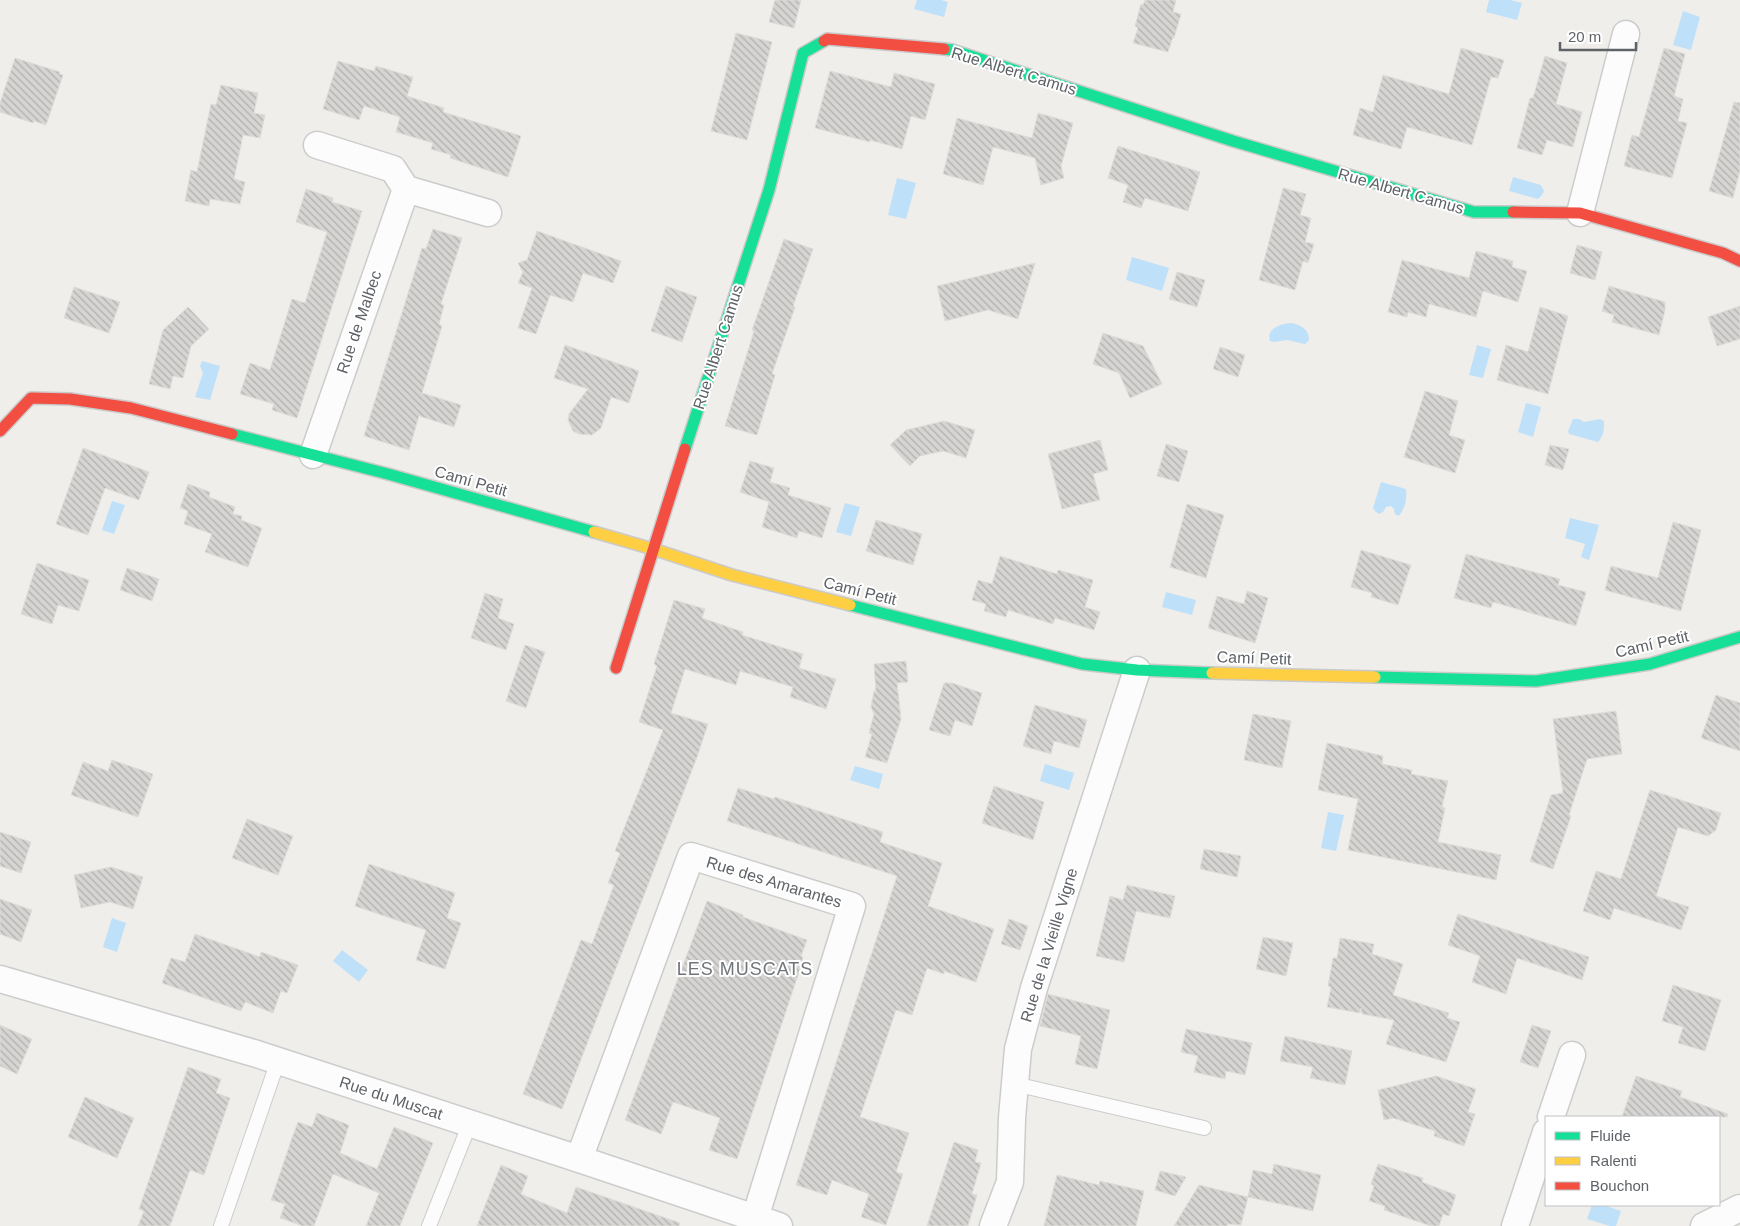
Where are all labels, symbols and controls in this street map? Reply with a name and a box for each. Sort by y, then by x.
scale bar [1560,20,1636,52]
text: 20 m [1568,28,1601,45]
street label: Rue Albert Camus [949,44,1079,98]
street label: Rue Albert Camus [1336,165,1466,217]
street label: Rue de Malbec [333,268,385,376]
street label: Rue Albert Camus [690,283,746,411]
street label: Camí Petit [433,463,510,500]
street label: Camí Petit [822,574,899,608]
street label: Camí Petit [1614,627,1691,661]
street label: Camí Petit [1216,648,1292,668]
street label: Rue des Amarantes [704,853,844,911]
street label: Rue de la Vieille Vigne [1017,866,1081,1024]
district label: LES MUSCATS [677,959,813,979]
street label: Rue du Muscat [337,1073,445,1123]
legend [1545,1116,1720,1206]
text: Fluide [1590,1127,1631,1144]
text: Ralenti [1590,1152,1637,1169]
text: Bouchon [1590,1177,1649,1194]

